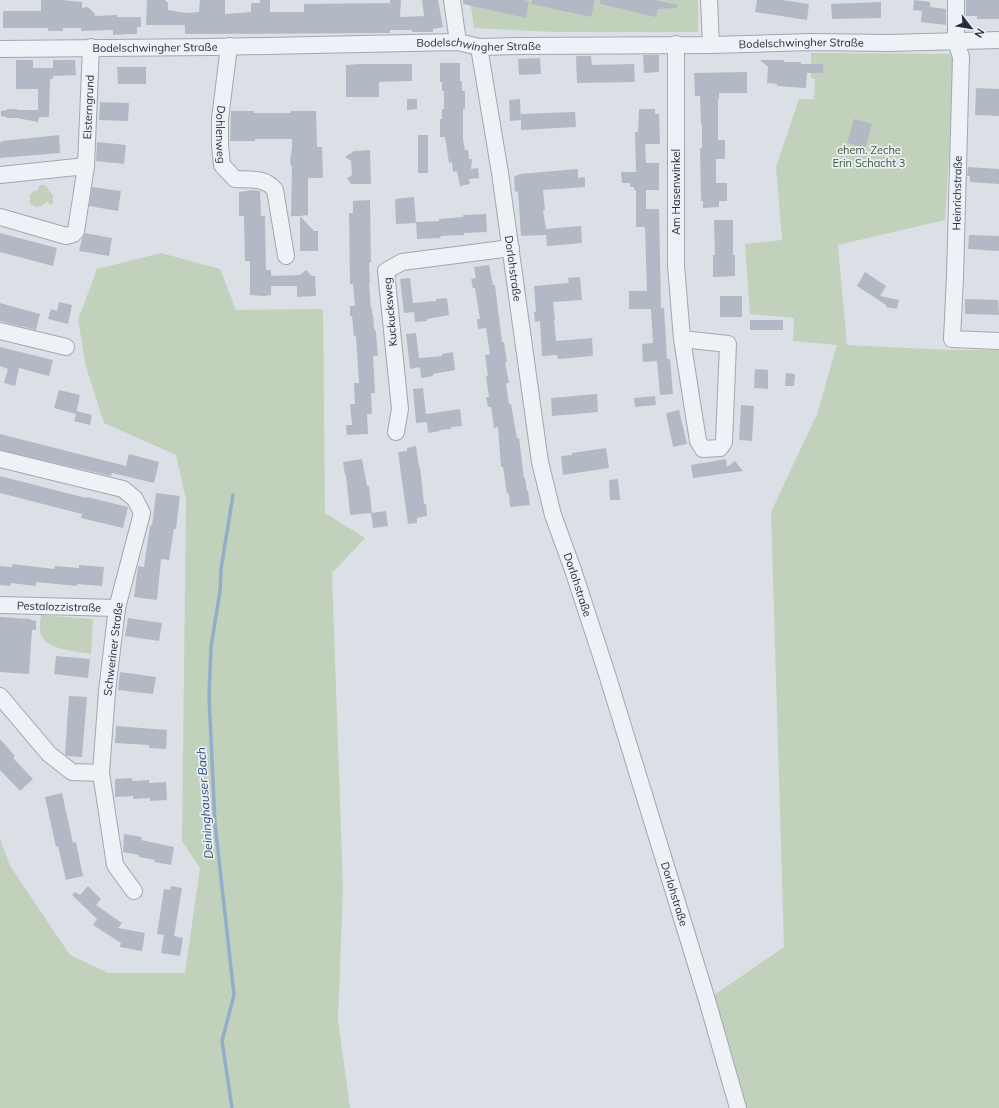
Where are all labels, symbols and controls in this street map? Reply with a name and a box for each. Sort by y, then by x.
north arrow [951,8,991,48]
text: N [971,26,988,40]
street label: Bodelschwingher Straße [416,35,541,54]
street label: Bodelschwingher Straße [739,35,864,51]
street label: Bodelschwingher Straße [92,40,218,55]
street label: Elsterngrund [80,74,97,140]
street label: Dohlenweg [213,105,229,164]
park label: ehem. Zeche Erin Schacht 3 [833,143,905,170]
street label: Am Hasenwinkel [669,149,683,235]
street label: Heinrichstraße [949,156,965,230]
street label: Dorlohstraße [502,234,525,302]
street label: Kuckucksweg [380,277,400,347]
street label: Dorlohstraße [560,551,595,619]
street label: Pestalozzistraße [17,598,101,615]
street label: Schweriner Straße [100,601,126,697]
water label: Deininghauser Bach [193,747,216,859]
street label: Dorlohstraße [658,860,691,928]

